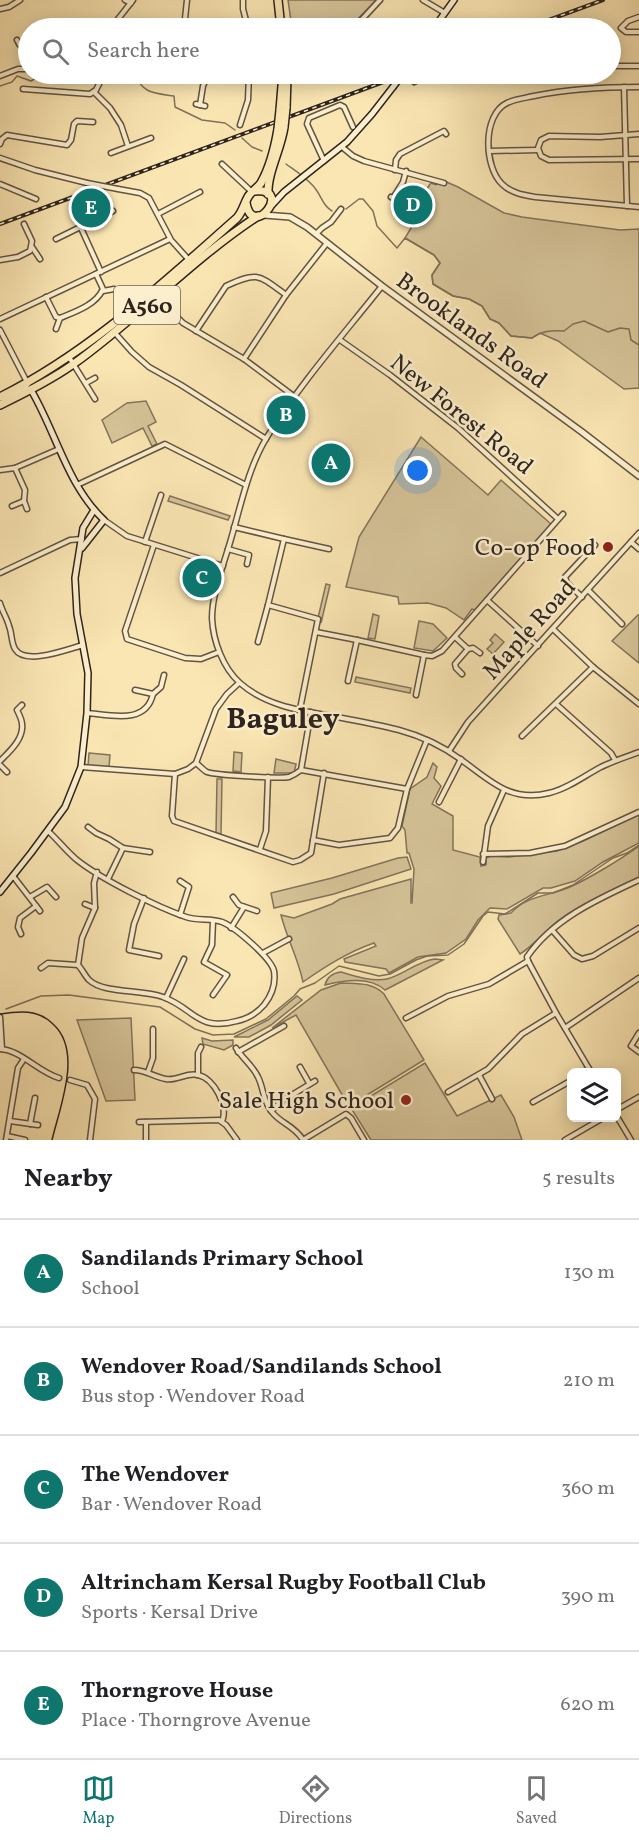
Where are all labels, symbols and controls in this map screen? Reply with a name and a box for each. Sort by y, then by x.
search box [18,18,621,84]
icon: search [39,35,72,68]
text: Search here [87,36,200,67]
pin: D [394,182,432,228]
pin: E [72,186,110,230]
street label: Brooklands Road [388,265,553,398]
road number: A560 [114,286,180,324]
street label: New Forest Road [382,347,540,484]
pin: B [266,392,306,438]
pin: A [312,440,350,486]
your location [403,456,432,485]
place label: Co-op Food [475,532,596,566]
marker: Co-op Food [601,540,615,554]
pin: C [182,556,222,600]
street label: Maple Road [476,572,585,688]
district label: Baguley [226,699,340,741]
map controls [567,1068,621,1122]
button: layers [567,1068,621,1122]
place label: Sale High School [219,1085,394,1119]
marker: Sale High School [399,1093,413,1107]
text: Nearby [24,1161,113,1197]
text: 5 results [542,1165,615,1193]
text: Sandilands Primary School [81,1244,363,1275]
text: A [36,1259,51,1287]
text: 130 m [564,1259,615,1287]
text: School [81,1275,139,1303]
text: Wendover Road/Sandilands School [81,1352,442,1383]
text: B [37,1367,50,1395]
text: 210 m [563,1367,615,1395]
text: Bus stop · Wendover Road [81,1383,305,1411]
text: The Wendover [81,1460,229,1491]
text: C [37,1475,50,1503]
text: 360 m [561,1475,615,1503]
text: Bar · Wendover Road [81,1491,262,1519]
text: Altrincham Kersal Rugby Football Club [81,1568,486,1599]
text: D [36,1583,51,1611]
text: 390 m [561,1583,615,1611]
text: Sports · Kersal Drive [81,1599,258,1627]
text: Thorngrove House [81,1676,273,1707]
text: E [37,1691,50,1719]
text: 620 m [561,1691,615,1719]
text: Place · Thorngrove Avenue [81,1707,311,1735]
tab: Map [82,1772,115,1830]
tab: Directions [279,1772,352,1830]
tab: Saved [516,1772,557,1830]

